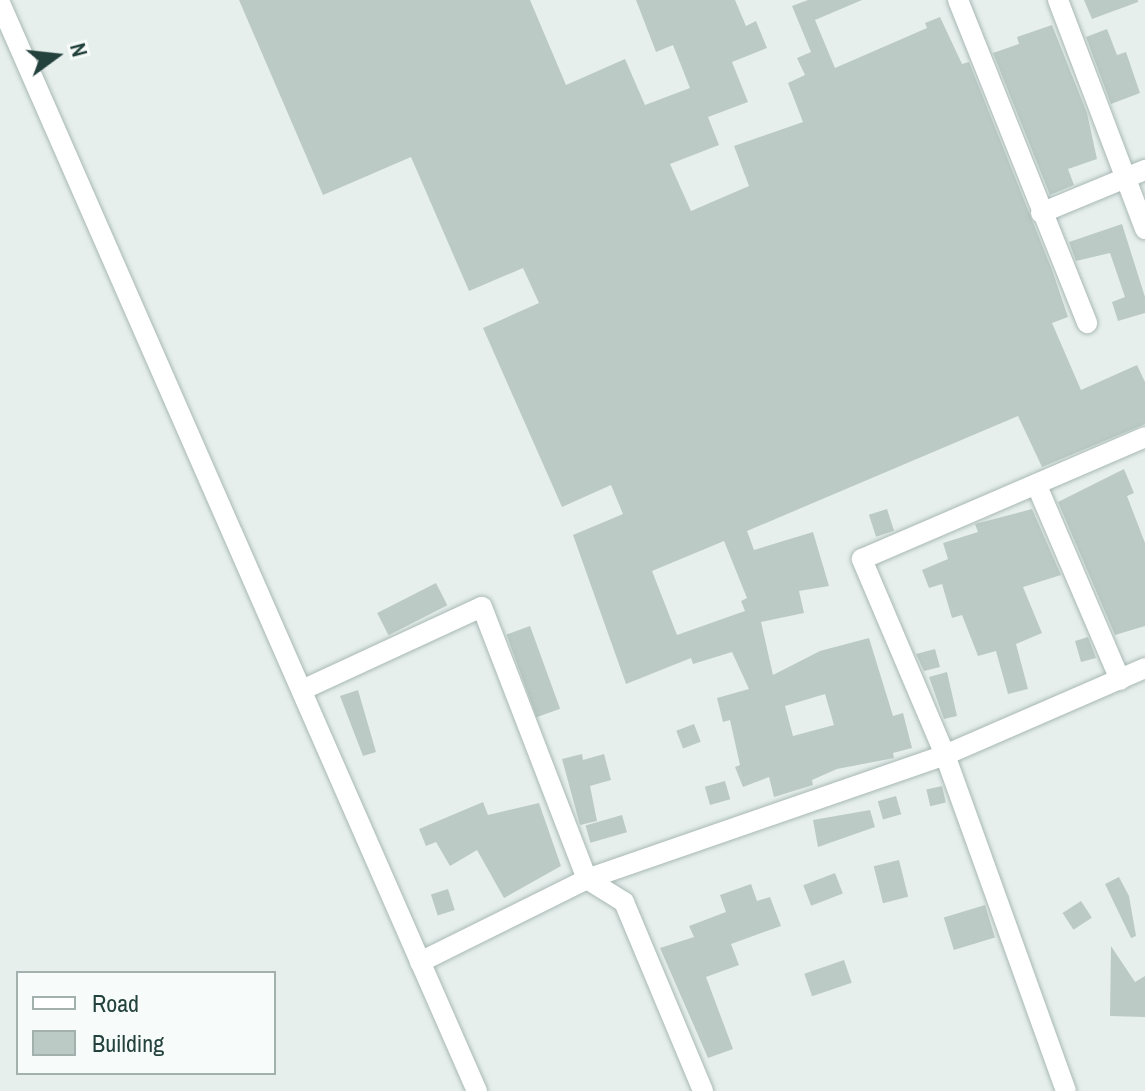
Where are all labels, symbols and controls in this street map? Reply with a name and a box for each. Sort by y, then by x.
north arrow [16,16,96,96]
text: N [63,40,95,60]
legend [16,971,276,1075]
text: Road [92,987,139,1019]
text: Building [92,1027,164,1059]

